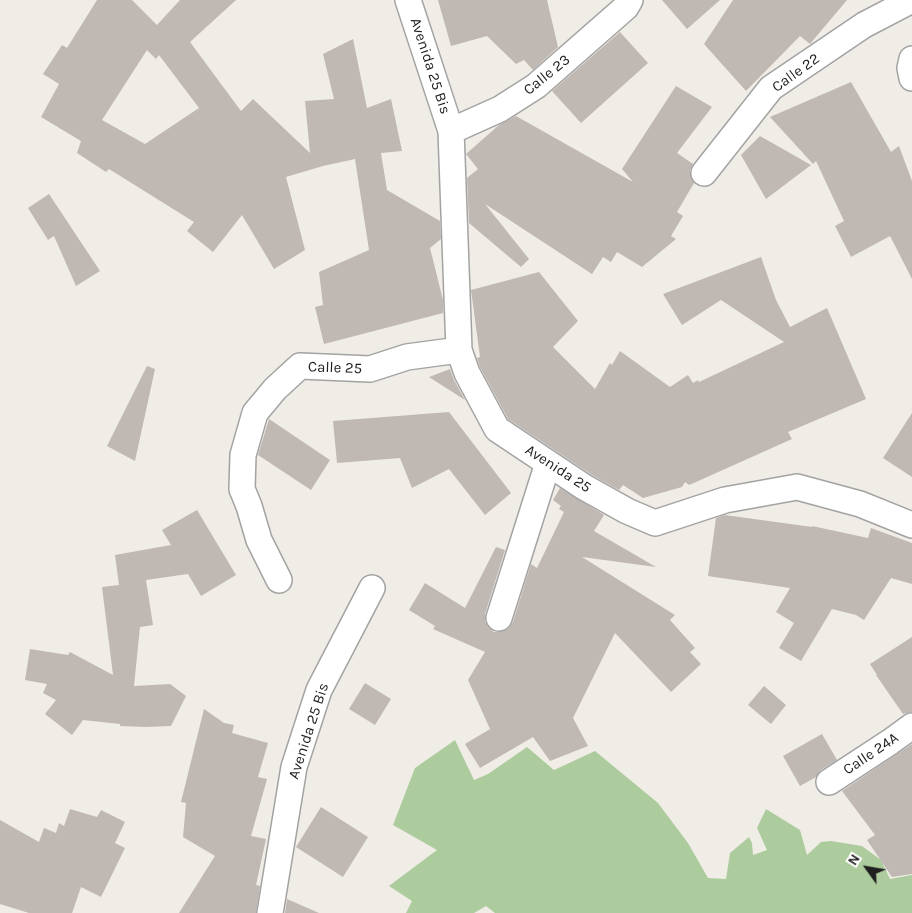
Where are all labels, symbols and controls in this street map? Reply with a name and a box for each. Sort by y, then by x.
street label: Avenida 25 Bis [406,16,454,116]
street label: Calle 22 [769,50,823,96]
street label: Calle 23 [520,51,574,99]
street label: Calle 25 [308,358,362,378]
street label: Avenida 25 [522,441,594,497]
street label: Avenida 25 Bis [285,681,333,781]
street label: Calle 24A [840,729,902,779]
north arrow [842,843,892,893]
text: N [844,851,864,869]

